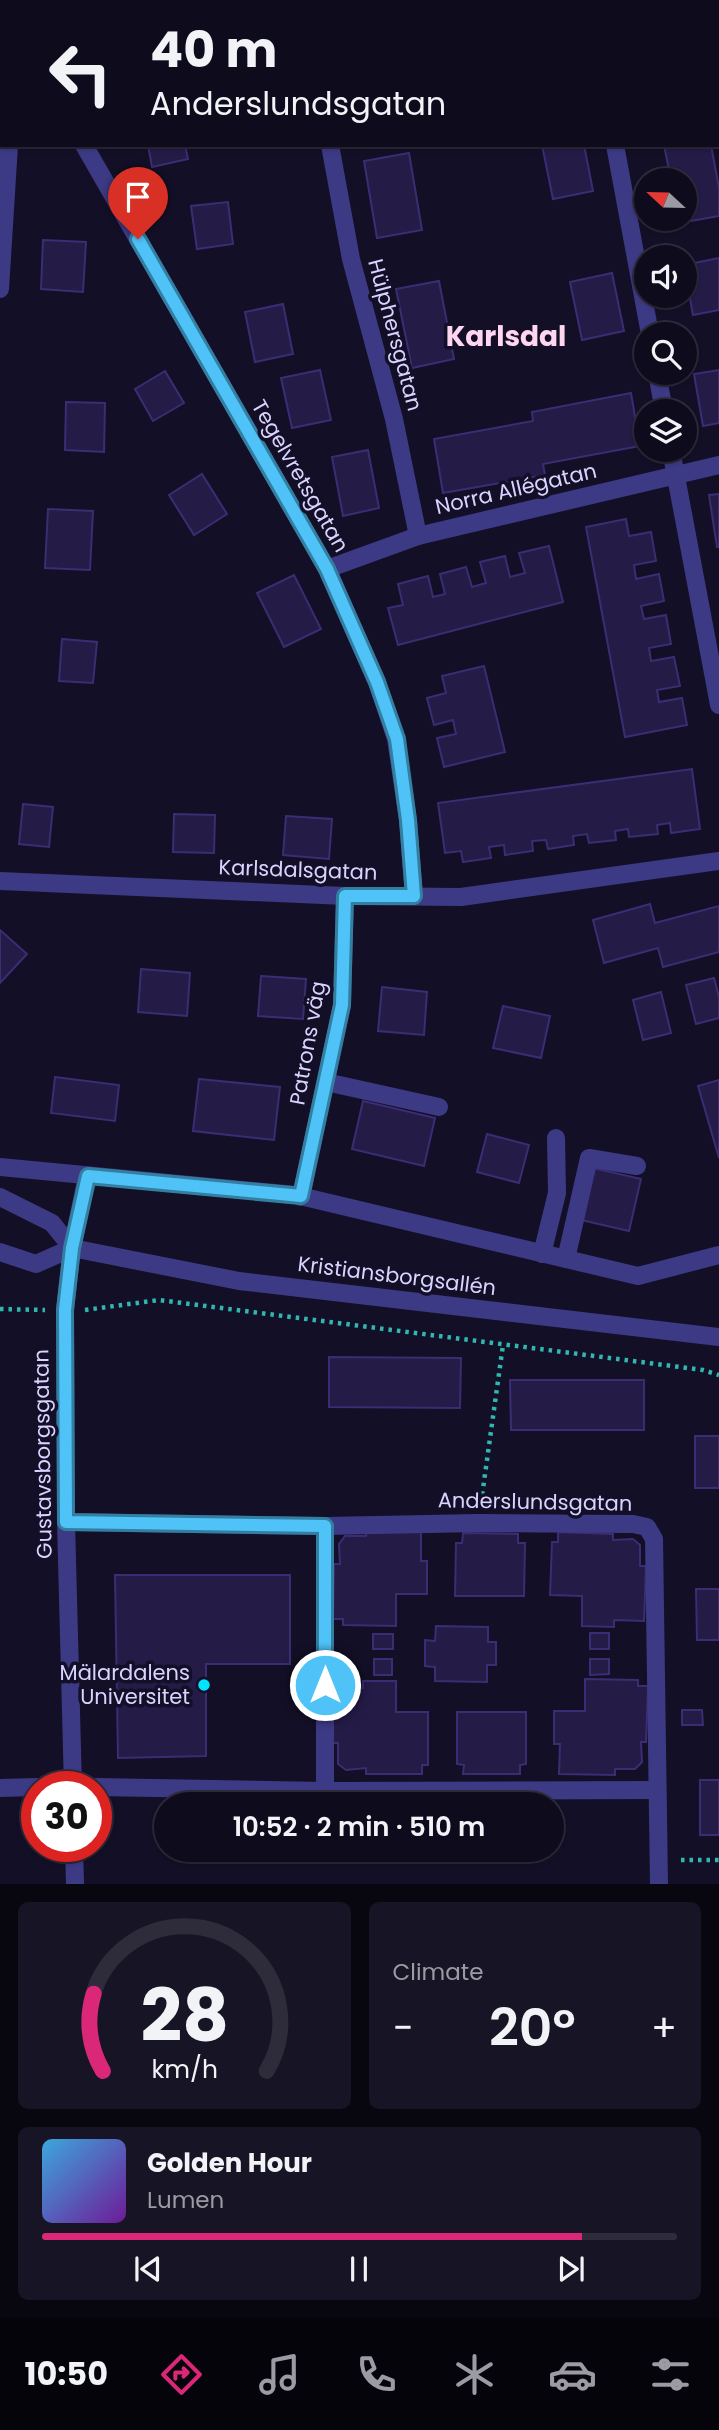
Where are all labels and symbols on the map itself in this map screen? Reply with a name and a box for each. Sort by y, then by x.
pin [108,167,168,239]
north arrow [634,168,696,231]
street label: Hülphersgatan [361,256,430,414]
district label: Karlsdal [446,317,566,356]
street label: Tegelvretsgatan [245,394,356,557]
street label: Norra Allégatan [432,456,599,521]
street label: Karlsdalsgatan [218,852,378,887]
street label: Patrons väg [282,979,333,1107]
street label: Kristiansborgsallén [296,1249,498,1302]
street label: Gustavsborgsgatan [26,1349,59,1559]
street label: Anderslundsgatan [438,1485,632,1518]
position arrow [288,1648,362,1722]
place label: Mälardalens Universitet [60,1658,190,1711]
marker: Mälardalens Universitet [196,1677,212,1693]
speed limit sign: 30 [21,1771,112,1862]

